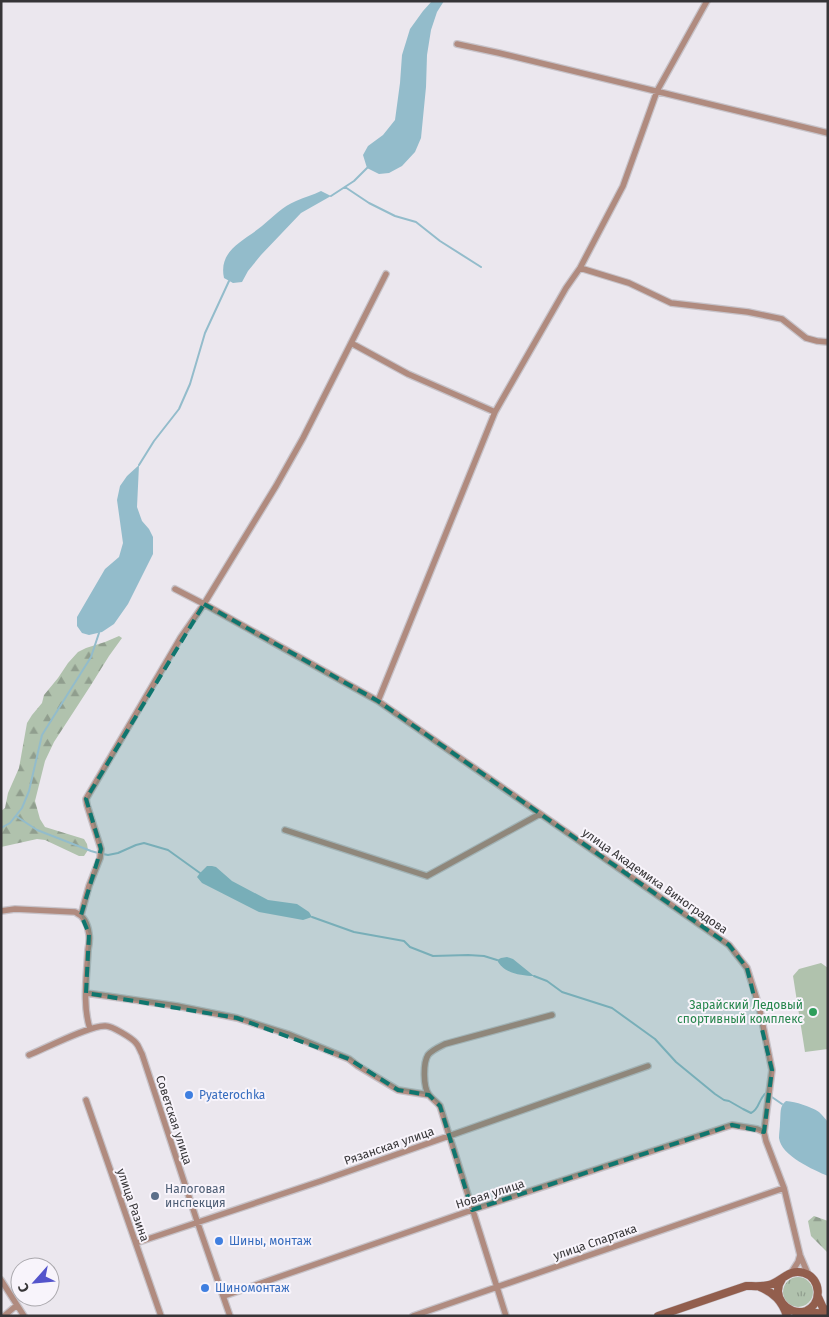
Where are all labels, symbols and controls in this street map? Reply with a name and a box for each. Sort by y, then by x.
street label: улица Академика Виноградова [580,825,730,937]
place label: Зарайский Ледовый спортивный комплекс [677,998,803,1026]
marker: Зарайский Ледовый спортивный комплекс [807,1006,819,1018]
street label: Советская улица [153,1074,195,1166]
place label: Pyaterochka [199,1088,265,1102]
marker: Pyaterochka [183,1089,195,1101]
street label: Рязанская улица [342,1124,436,1168]
street label: улица Разина [114,1167,152,1243]
street label: Новая улица [454,1176,526,1212]
place label: Налоговая инспекция [165,1182,226,1210]
marker: Налоговая инспекция [149,1190,161,1202]
street label: улица Спартака [551,1221,639,1263]
place label: Шины, монтаж [229,1234,312,1248]
marker: Шины, монтаж [213,1235,225,1247]
north arrow [10,1257,60,1307]
text: С [14,1280,33,1295]
place label: Шиномонтаж [215,1281,290,1295]
marker: Шиномонтаж [199,1282,211,1294]

